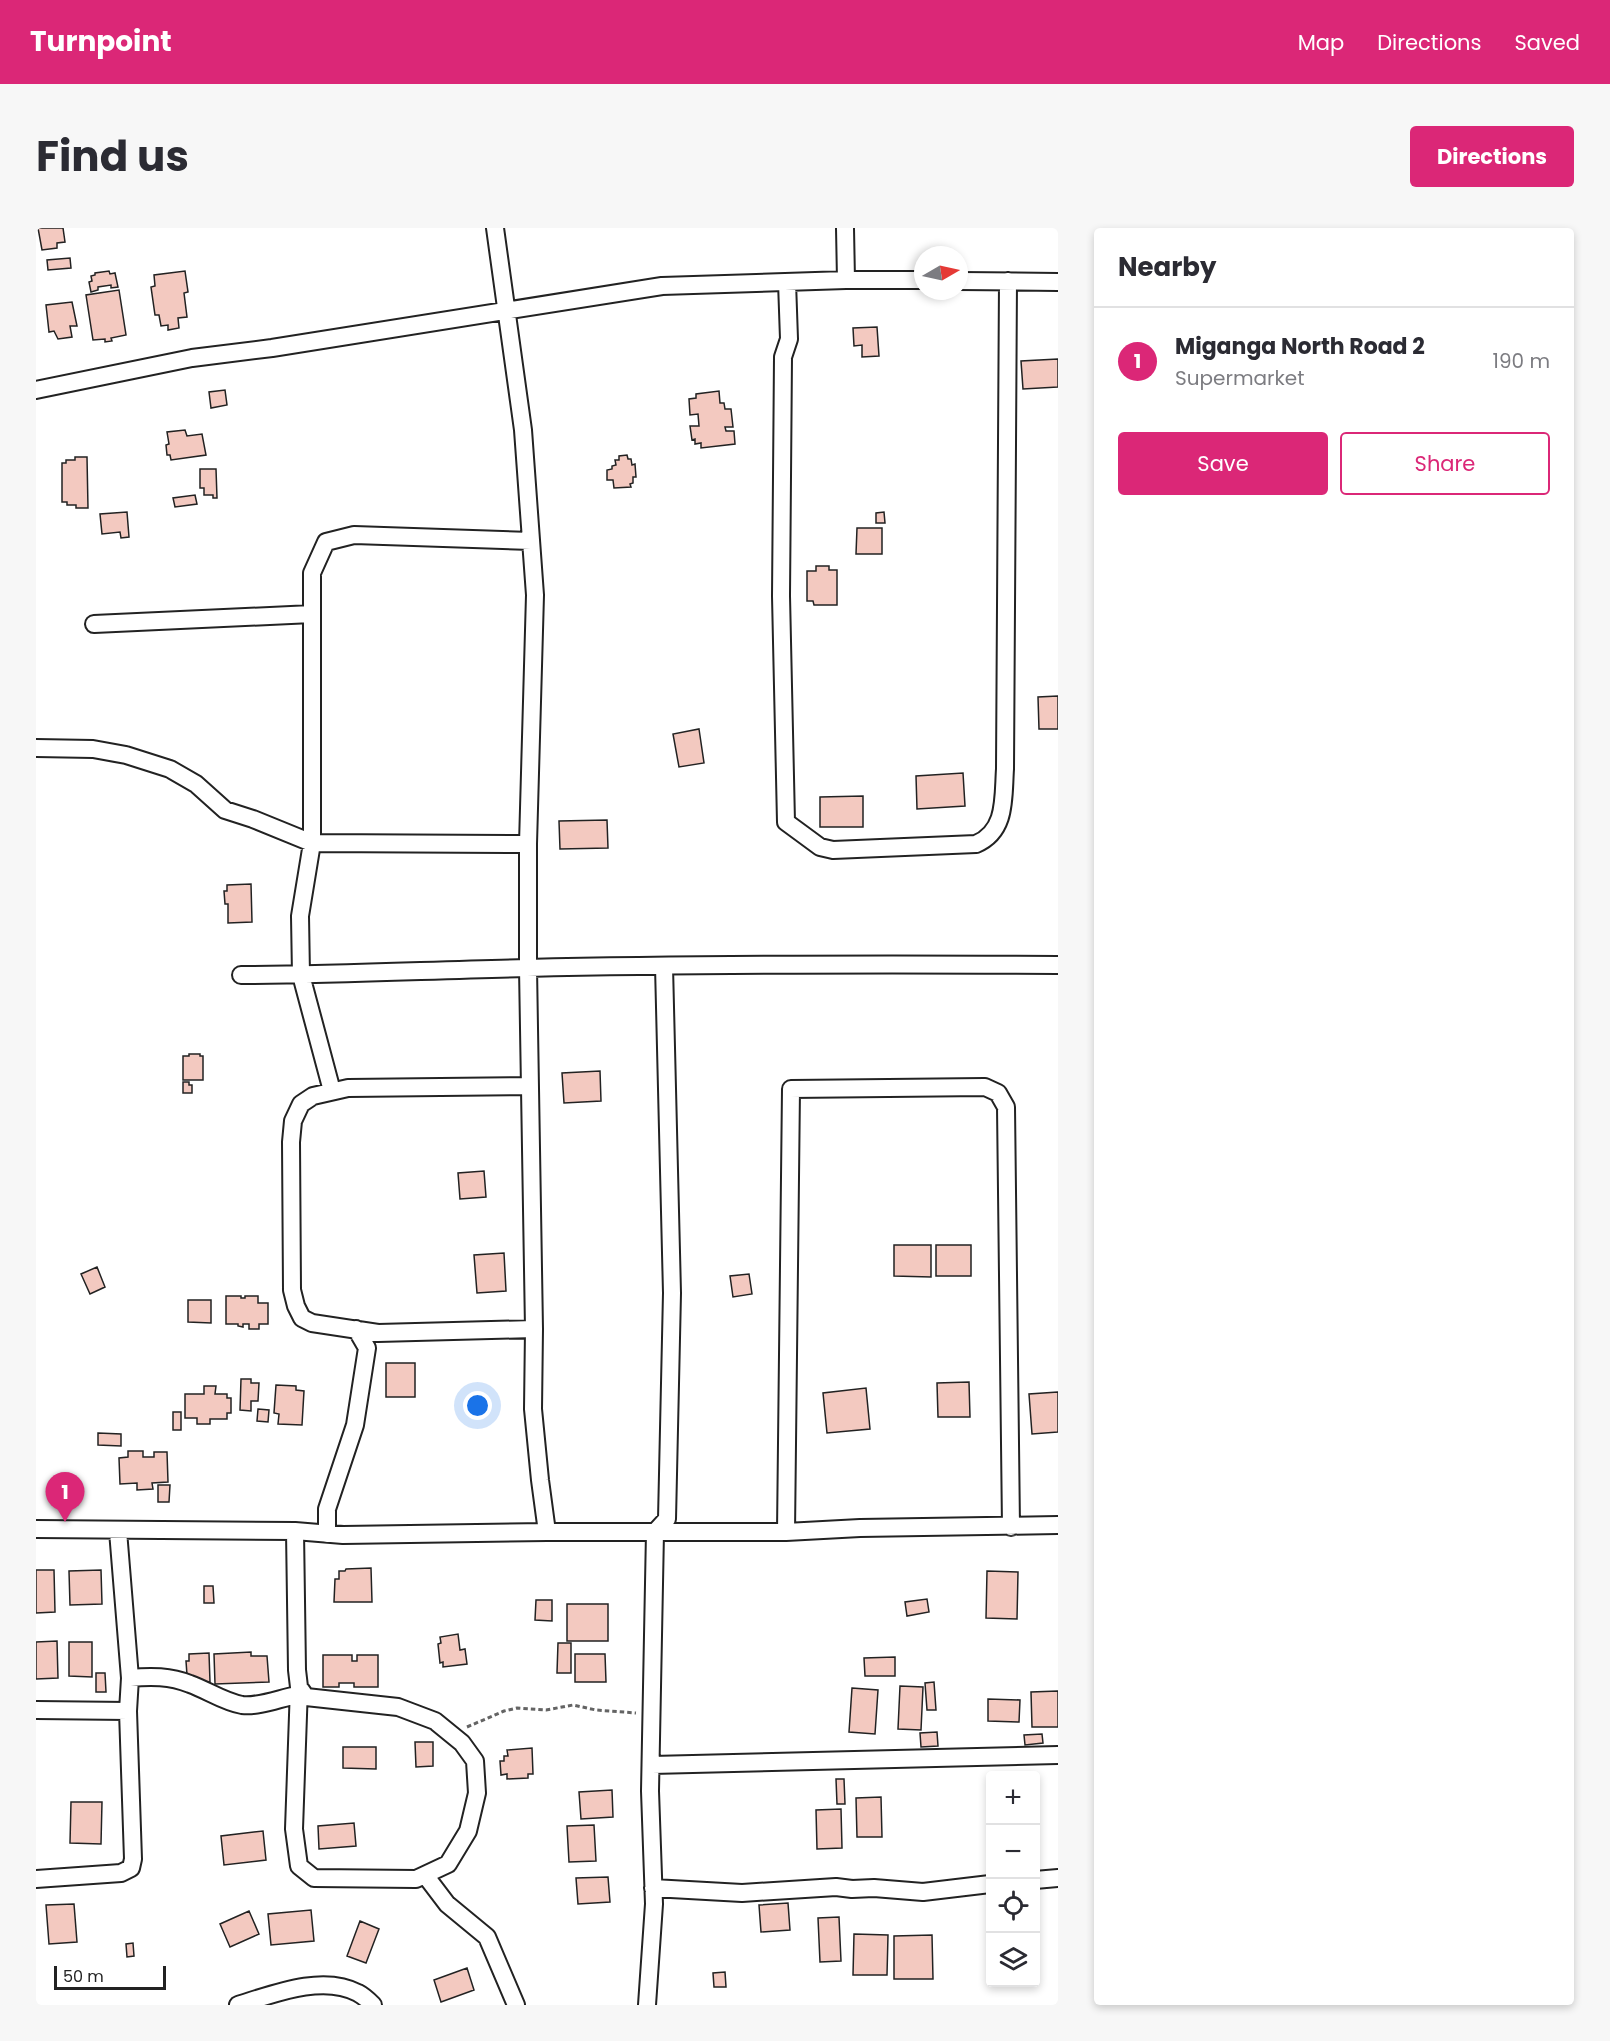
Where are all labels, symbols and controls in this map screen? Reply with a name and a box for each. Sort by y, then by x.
text: Turnpoint [30,22,172,61]
text: Map [1298,28,1344,57]
text: Directions [1377,28,1481,57]
text: Saved [1514,28,1580,57]
button: Directions [1410,126,1574,187]
text: Find us [36,127,189,186]
north arrow [914,246,968,300]
text: Nearby [1118,249,1216,285]
text: Miganga North Road 2 [1175,331,1425,362]
text: 1 [1134,347,1141,375]
text: 190 m [1493,347,1550,375]
text: Supermarket [1175,364,1304,392]
button: Save [1118,432,1328,495]
button: Share [1340,432,1550,495]
your location [463,1391,492,1420]
pin: 1 [45,1472,84,1522]
map controls [986,1771,1040,1987]
button: + [986,1771,1040,1825]
button: − [986,1825,1040,1879]
button: locate [986,1879,1040,1933]
button: layers [986,1933,1040,1987]
scale bar [54,1963,166,1990]
text: 50 m [63,1965,104,1988]

